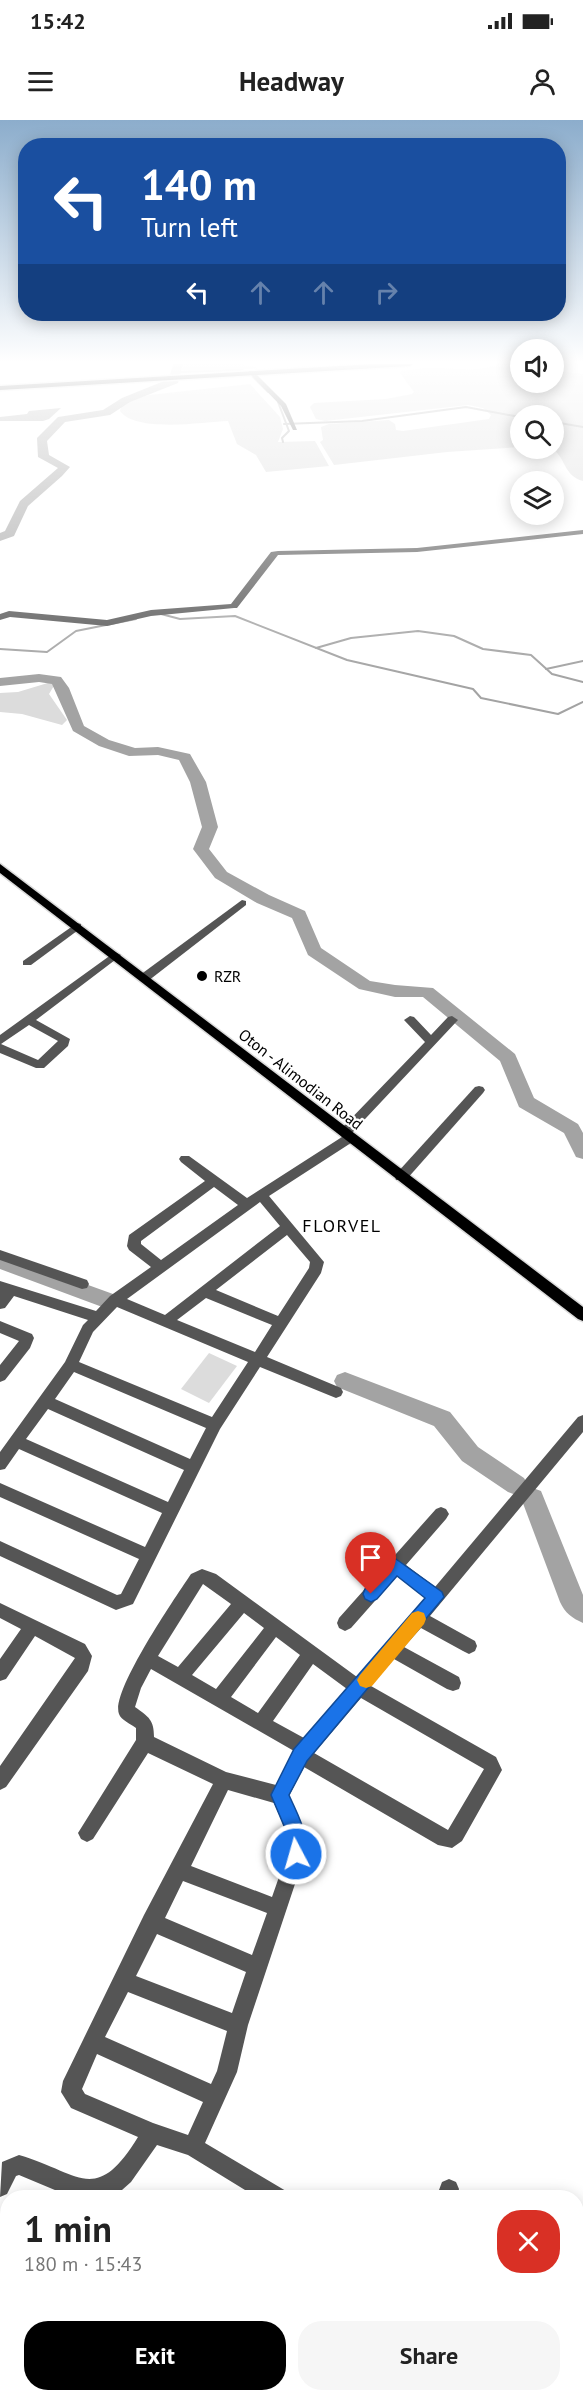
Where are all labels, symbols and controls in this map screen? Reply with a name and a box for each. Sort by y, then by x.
text: 15:42 [30,7,86,35]
text: Headway [239,64,344,98]
icon: menu [24,65,57,98]
icon: person [526,65,559,98]
text: 140 m [141,157,257,212]
icon: left [42,162,120,240]
text: Turn left [141,210,238,244]
icon: left [181,276,214,309]
icon: ahead [244,276,277,309]
icon: ahead [307,276,340,309]
icon: right [370,276,403,309]
map controls [510,339,564,525]
button: sound [510,339,564,393]
button: search [510,405,564,459]
button: layers [510,471,564,525]
place label: RZR [214,966,241,986]
marker: RZR [195,969,209,983]
street label: Oton - Alimodian Road [235,1024,367,1134]
district label: FLORVEL [302,1214,382,1237]
pin [345,1532,396,1594]
icon: arrive [354,1541,387,1574]
position arrow [264,1822,328,1886]
text: 1 min [24,2205,112,2252]
button: close [497,2210,560,2273]
text: 180 m · 15:43 [24,2251,142,2277]
button: Exit [24,2321,286,2390]
button: Share [298,2321,560,2390]

